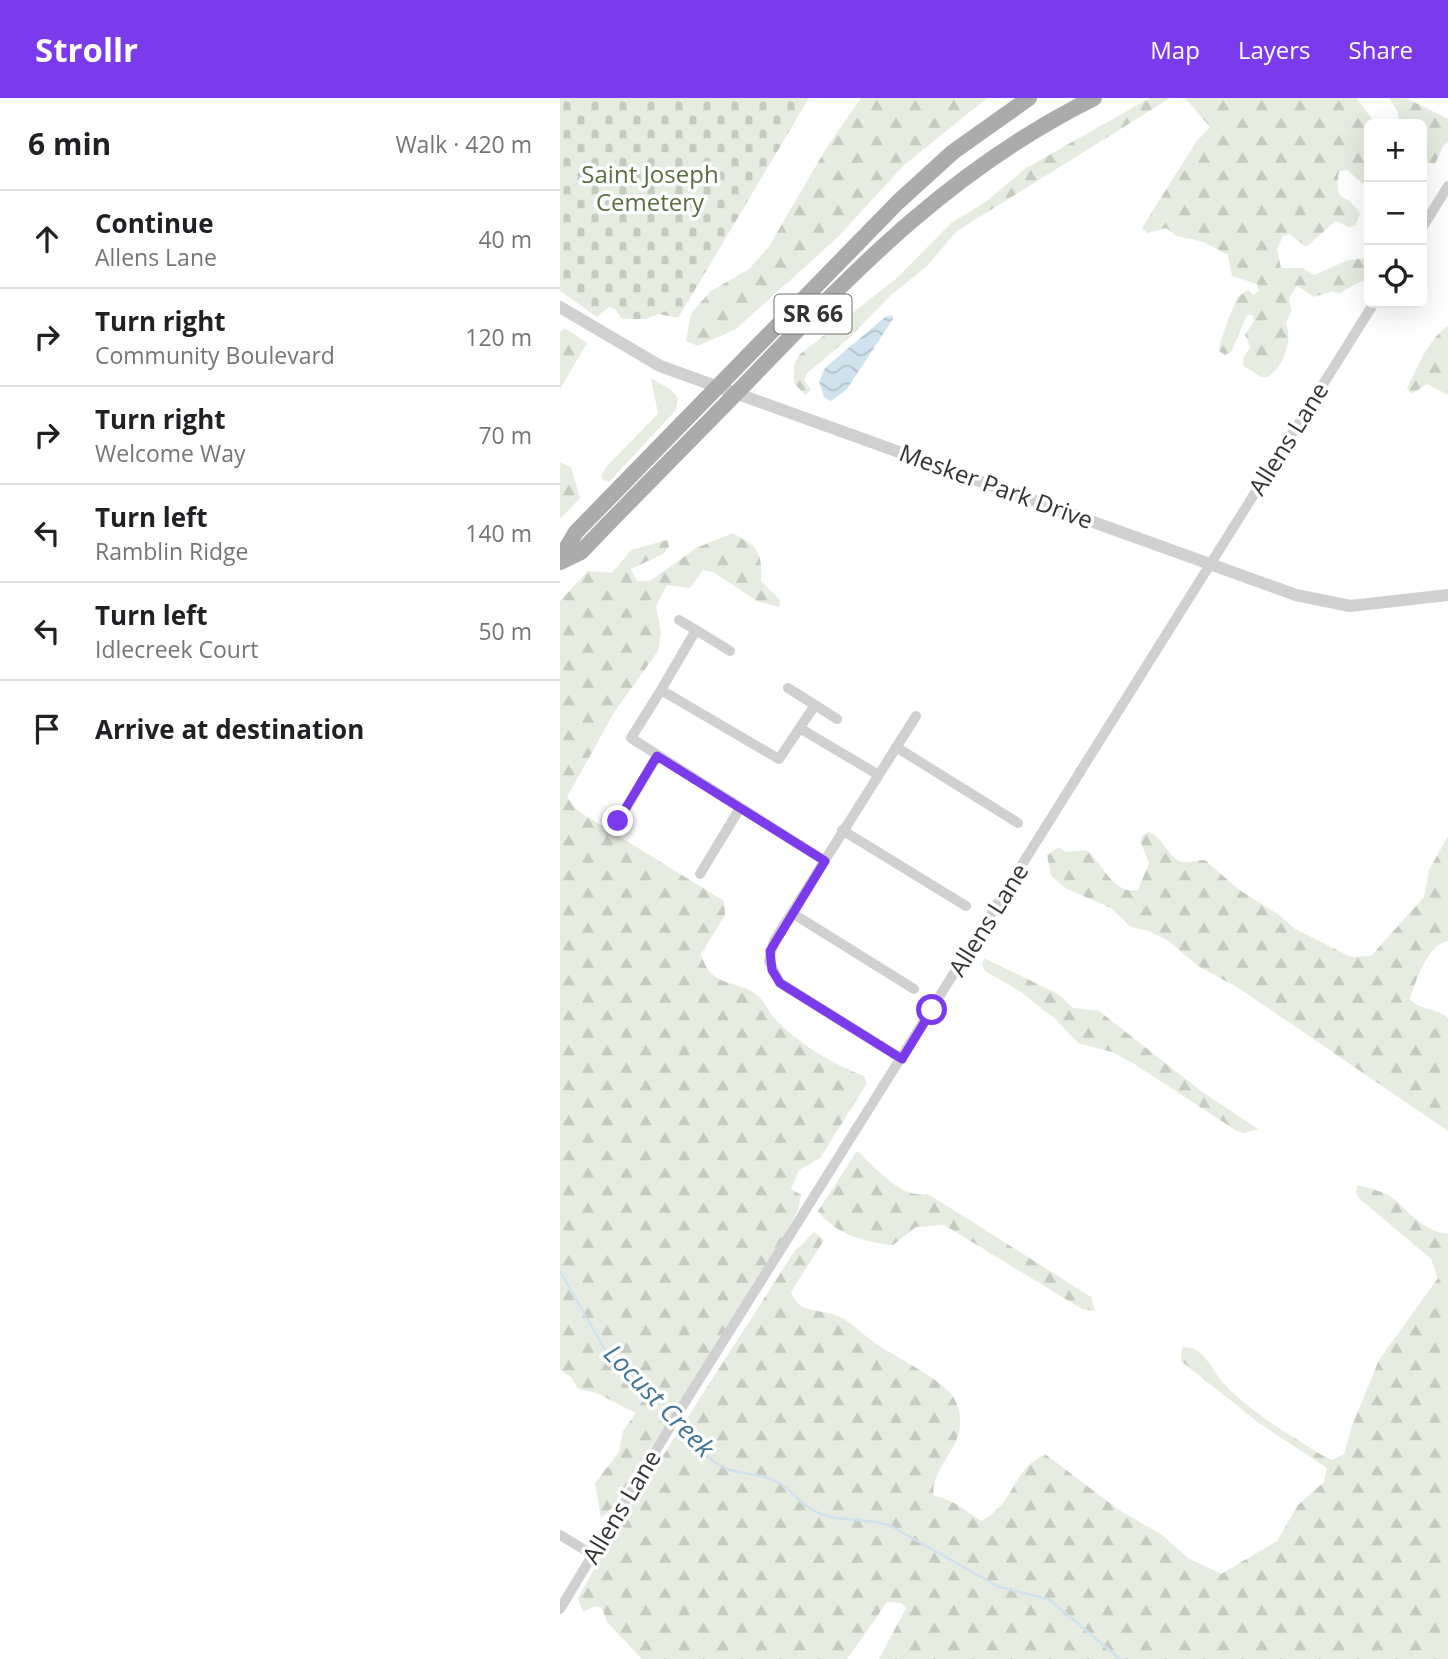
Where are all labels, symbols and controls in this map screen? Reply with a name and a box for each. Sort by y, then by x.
text: Strollr [35,27,138,72]
text: Map [1150,33,1200,66]
text: Layers [1238,33,1311,66]
text: Share [1349,33,1413,66]
map controls [1364,119,1427,308]
button: + [1364,119,1427,182]
text: 6 min [28,123,111,164]
text: Walk · 420 m [395,128,532,160]
park label: Saint Joseph Cemetery [581,157,719,218]
button: − [1364,182,1427,245]
text: Continue [95,205,214,241]
icon: ahead [28,220,66,258]
text: 40 m [478,223,532,255]
text: Allens Lane [95,241,217,273]
button: locate [1364,245,1427,308]
road number: SR 66 [775,294,852,334]
text: Turn right [95,303,226,339]
icon: right [28,318,66,356]
text: 120 m [465,321,532,353]
text: Community Boulevard [95,339,335,371]
street label: Allens Lane [1240,376,1335,501]
text: Turn right [95,401,226,437]
icon: right [28,416,66,454]
text: 70 m [478,419,532,451]
street label: Mesker Park Drive [895,435,1098,536]
text: Welcome Way [95,437,246,469]
text: Turn left [95,499,207,535]
icon: left [28,514,66,552]
text: 140 m [465,517,532,549]
text: Ramblin Ridge [95,535,249,567]
text: Turn left [95,597,207,633]
icon: left [28,612,66,650]
text: 50 m [478,615,532,647]
text: Idlecreek Court [95,633,259,665]
icon: arrive [28,710,66,748]
text: Arrive at destination [95,711,364,747]
route end [602,805,633,836]
street label: Allens Lane [940,857,1035,982]
route start [916,994,947,1025]
water label: Locust Creek [597,1336,724,1466]
street label: Allens Lane [574,1443,668,1569]

